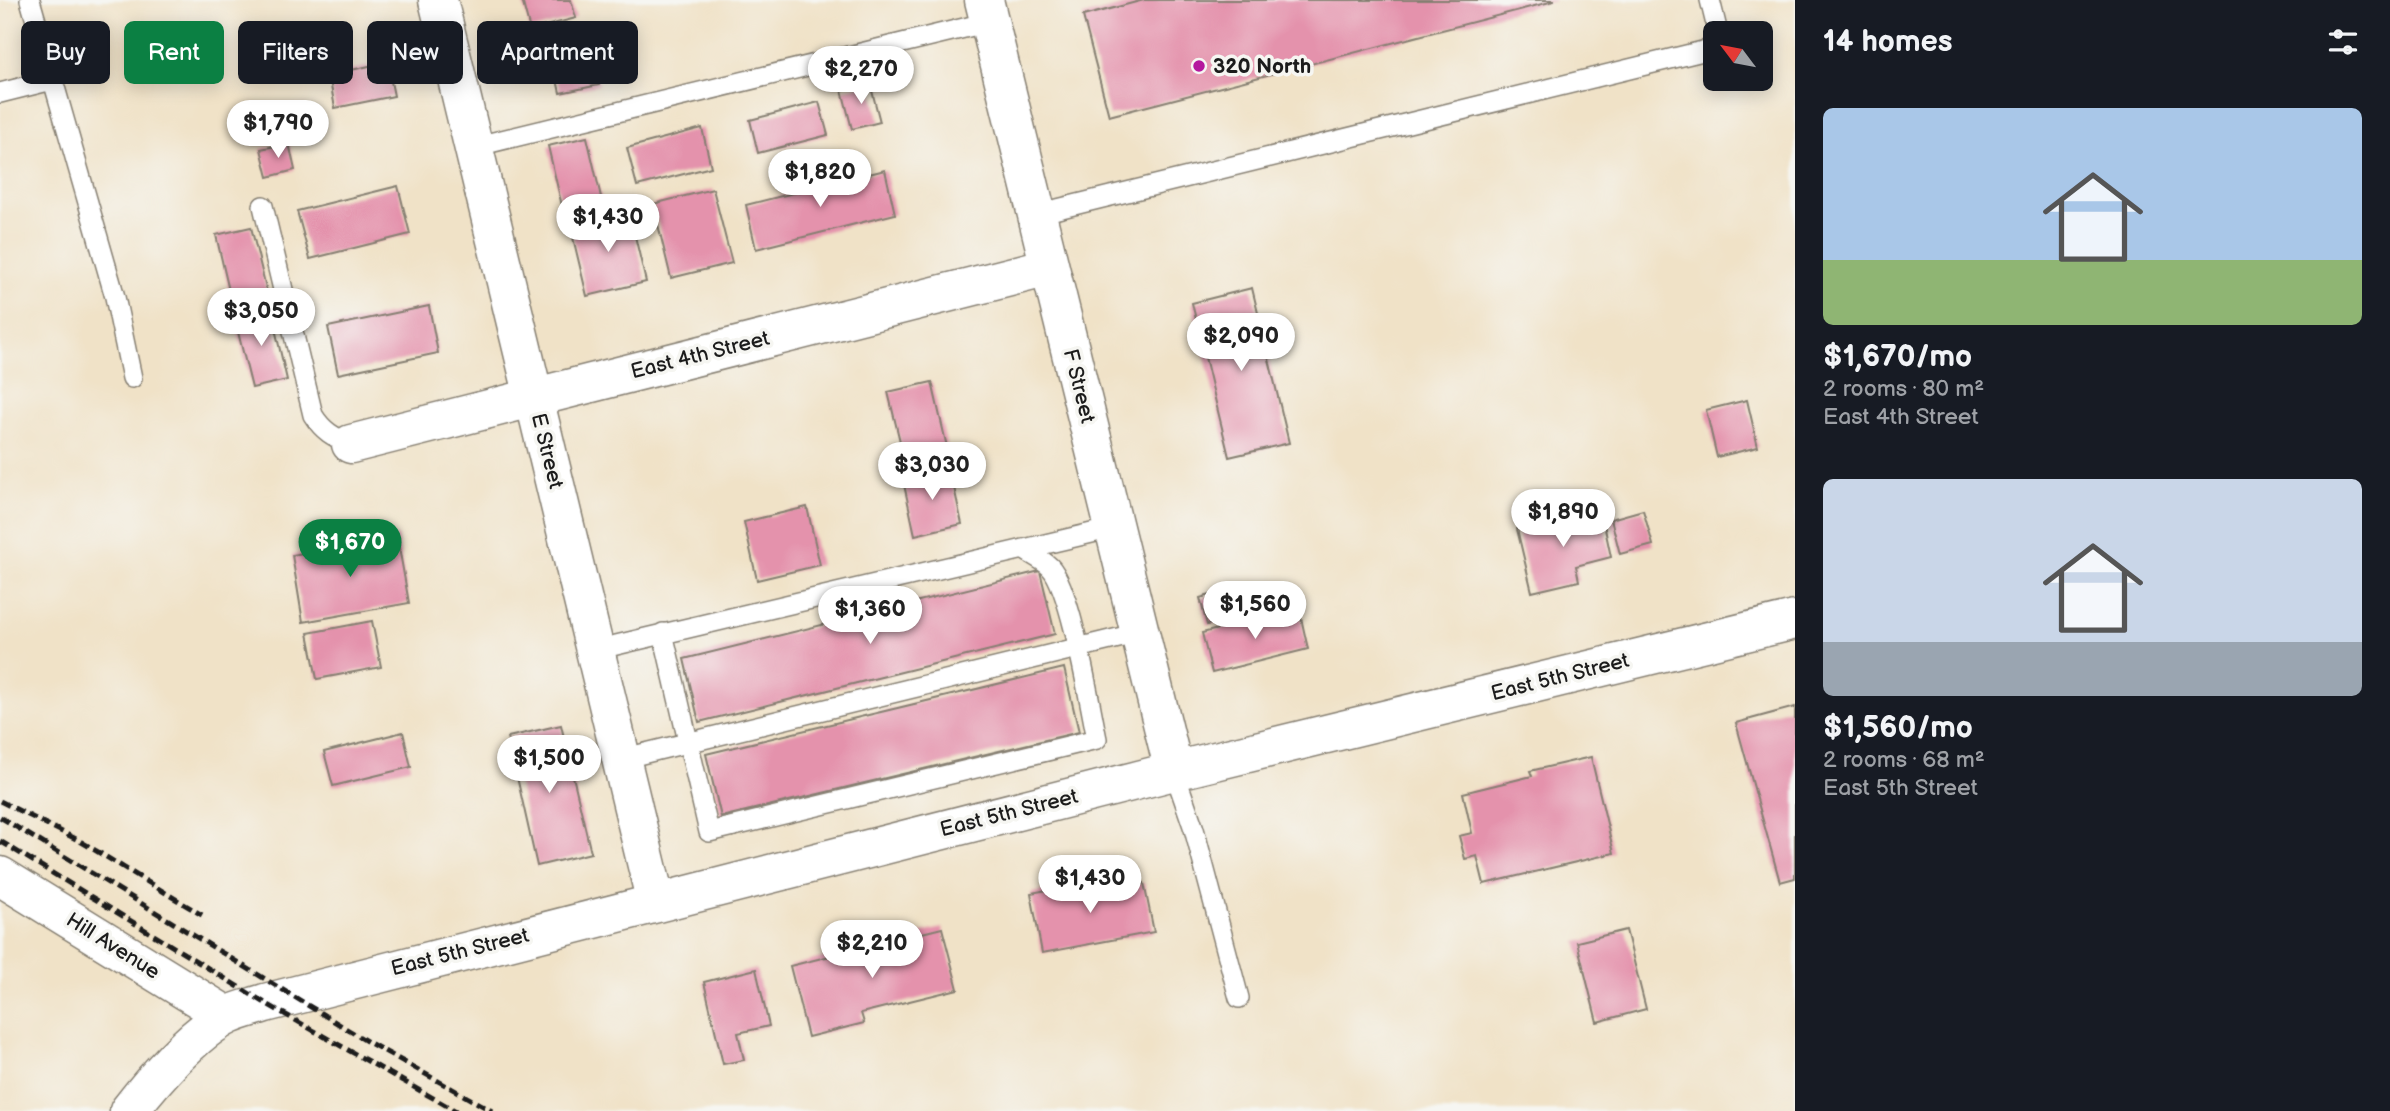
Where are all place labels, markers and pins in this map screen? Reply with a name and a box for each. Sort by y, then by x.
pin: $2,270 [804,46,918,106]
place label: 320 North [1213,54,1311,79]
marker: 320 North [1191,58,1207,74]
pin: $1,790 [221,100,335,160]
pin: $1,820 [763,150,877,209]
pin: $1,430 [551,194,665,254]
pin: $3,050 [204,288,318,348]
pin: $2,090 [1184,314,1298,373]
pin: $3,030 [875,442,989,502]
pin: $1,890 [1506,490,1620,549]
pin: $1,670 [293,520,407,579]
pin: $1,560 [1198,582,1312,641]
pin: $1,360 [813,586,927,646]
pin: $1,500 [492,736,606,795]
pin: $1,430 [1033,856,1147,915]
pin: $2,210 [815,920,929,980]

